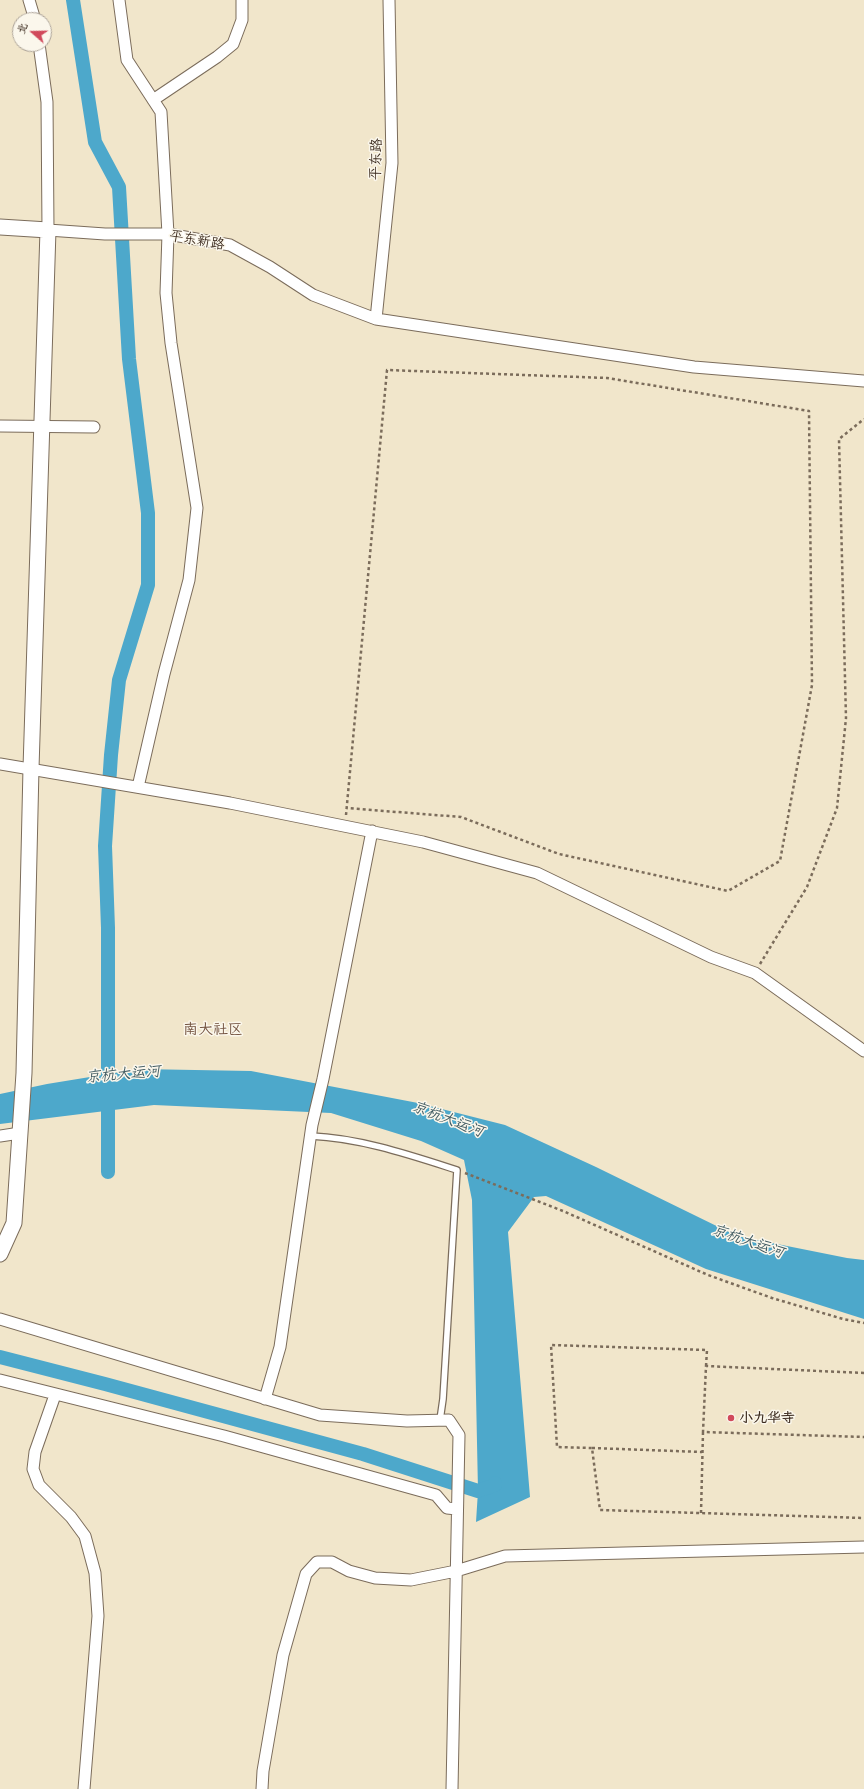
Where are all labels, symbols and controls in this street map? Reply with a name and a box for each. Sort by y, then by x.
north arrow [12,12,52,52]
text: 北 [12,20,30,36]
street label: 平东路 [367,138,385,180]
street label: 平东新路 [168,227,226,253]
district label: 南大社区 [183,1020,243,1038]
water label: 京杭大运河 [85,1062,161,1086]
water label: 京杭大运河 [410,1097,486,1141]
water label: 京杭大运河 [710,1220,786,1262]
place label: 小九华寺 [739,1410,795,1426]
marker: 小九华寺 [726,1413,736,1423]

